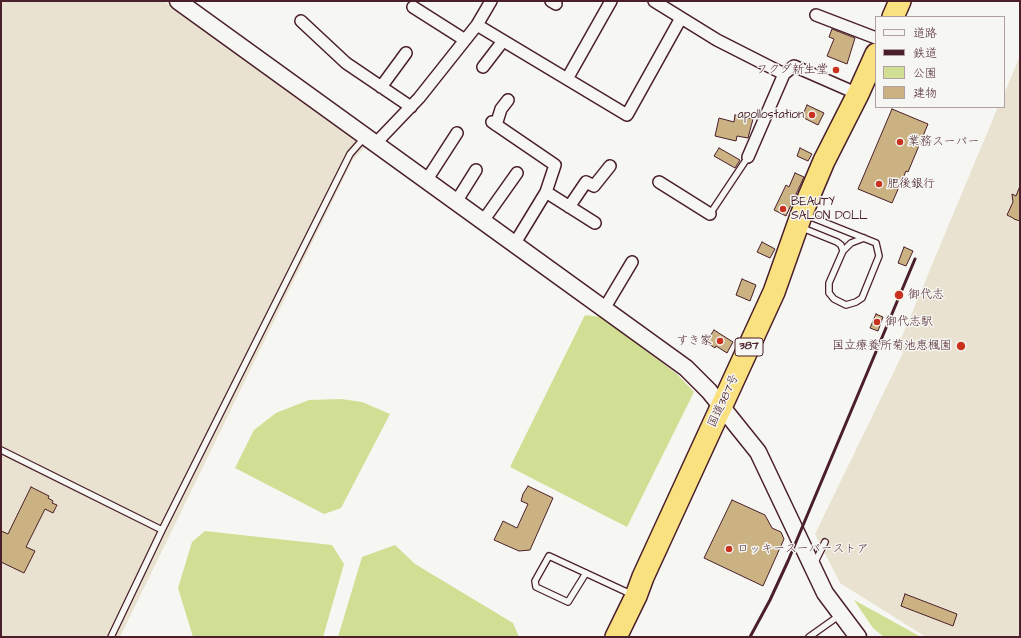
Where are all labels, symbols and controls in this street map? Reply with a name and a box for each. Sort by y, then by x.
legend [875,16,1005,108]
text: 道路 [913,25,937,42]
text: 鉄道 [913,45,937,62]
place label: フクダ新生堂 [756,63,828,77]
marker: フクダ新生堂 [831,65,841,75]
text: 公園 [913,65,937,82]
text: 建物 [913,85,937,102]
place label: apollostation [738,108,804,122]
marker: apollostation [807,110,817,120]
place label: 業務スーパー [908,135,980,149]
marker: 業務スーパー [895,137,905,147]
place label: 肥後銀行 [887,177,935,191]
marker: 肥後銀行 [874,179,884,189]
place label: BEAUTY SALON DOLL [791,195,868,223]
marker: BEAUTY SALON DOLL [778,204,788,214]
place label: 御代志 [908,288,944,302]
marker: 御代志 [893,289,905,301]
place label: 御代志駅 [885,315,933,329]
marker: 御代志駅 [872,317,882,327]
place label: すき家 [676,334,712,348]
marker: すき家 [715,336,725,346]
road number: 387 [735,338,763,356]
place label: 国立療養所菊池恵楓園 [832,339,952,353]
marker: 国立療養所菊池恵楓園 [955,340,967,352]
street label: 国道387号 [705,372,743,430]
place label: ロッキースーパーストア [737,542,869,556]
marker: ロッキースーパーストア [724,544,734,554]

